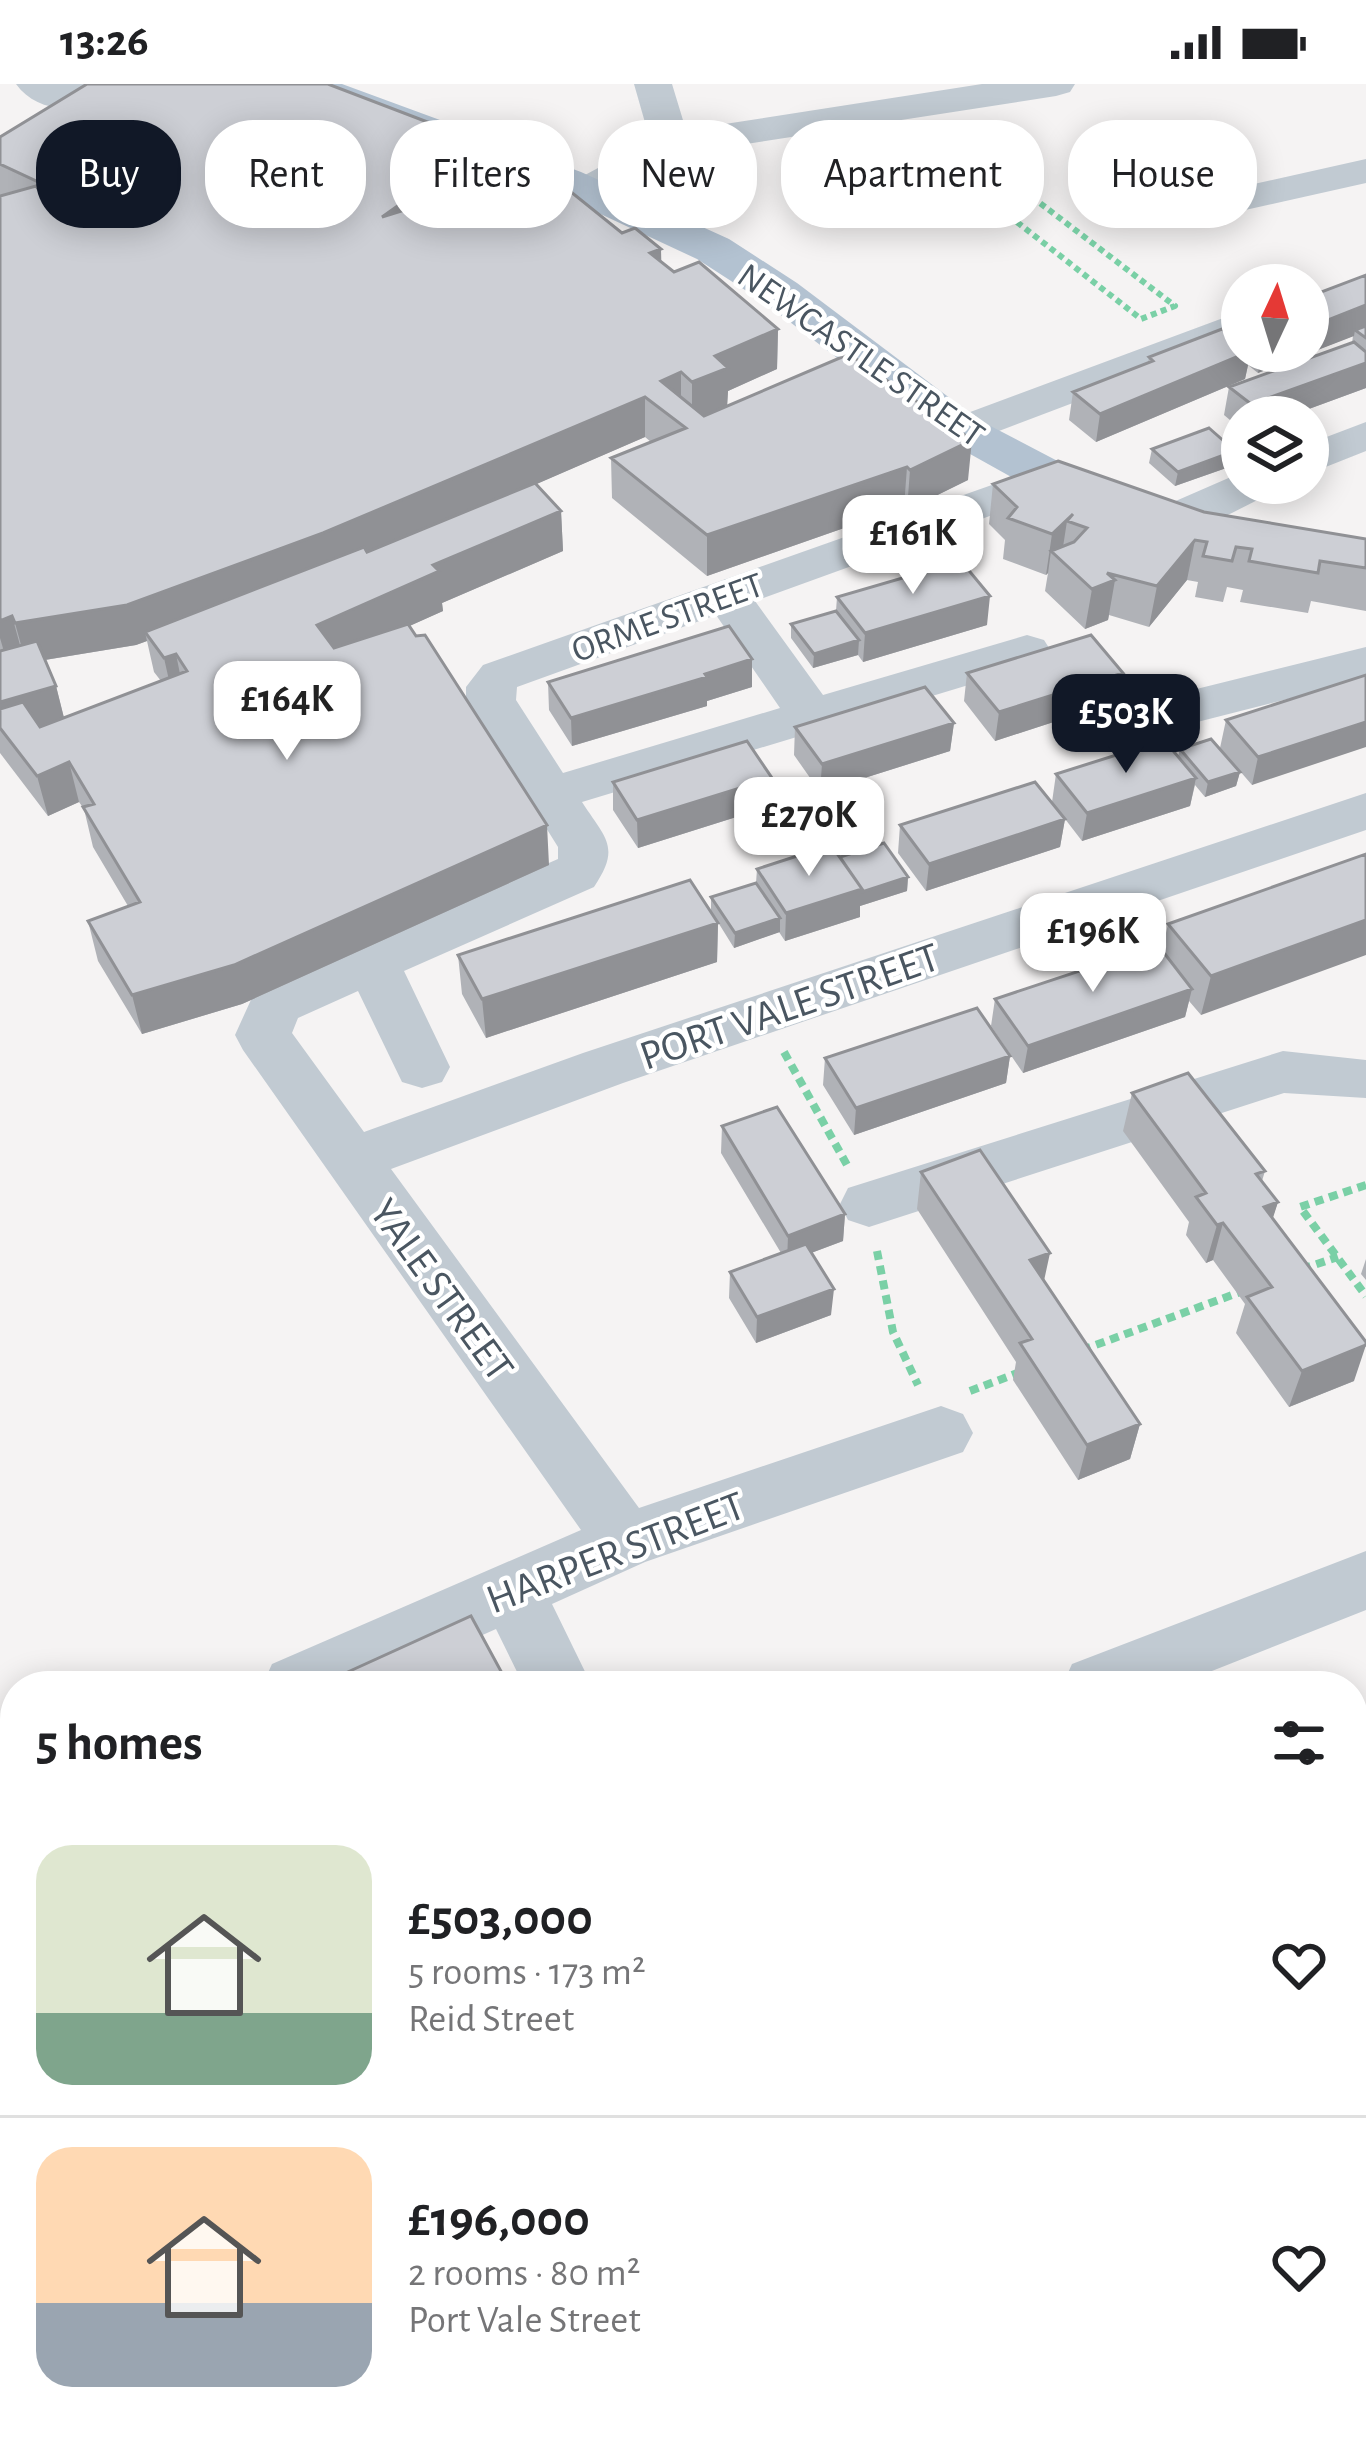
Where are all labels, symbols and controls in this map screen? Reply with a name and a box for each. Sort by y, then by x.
text: 13:26 [60,19,149,64]
chip: Buy [36,120,181,228]
chip: Rent [205,120,366,228]
chip: Filters [390,120,574,228]
chip: New [598,120,757,228]
chip: Apartment [781,120,1044,228]
chip: House [1068,120,1257,228]
street label: NEWCASTLE STREET [731,257,991,454]
north arrow [1221,264,1329,372]
map controls [1221,264,1329,504]
button: layers [1221,396,1329,504]
pin: £161K [829,495,997,597]
text: £161K [869,514,957,553]
street label: ORME STREET [567,567,768,669]
pin: £164K [203,661,371,763]
pin: £503K [1042,674,1210,776]
text: £164K [241,680,333,719]
text: £503K [1079,693,1173,732]
pin: £270K [725,777,893,879]
text: £270K [761,796,857,835]
pin: £196K [1009,893,1177,995]
text: £196K [1047,912,1139,951]
street label: PORT VALE STREET [635,936,945,1078]
street label: YALE STREET [362,1192,521,1389]
street label: HARPER STREET [481,1484,751,1621]
icon: filters [1266,1710,1332,1776]
text: 5 homes [36,1718,203,1769]
icon: home [132,1893,276,2037]
text: £503,000 [408,1893,593,1944]
icon: heart [1266,1932,1332,1998]
text: 5 rooms · 173 m² [408,1953,646,1992]
text: Reid Street [408,2000,574,2039]
text: £196,000 [408,2194,590,2245]
icon: home [132,2195,276,2339]
icon: heart [1266,2234,1332,2300]
text: 2 rooms · 80 m² [408,2254,640,2293]
text: Port Vale Street [408,2301,641,2340]

